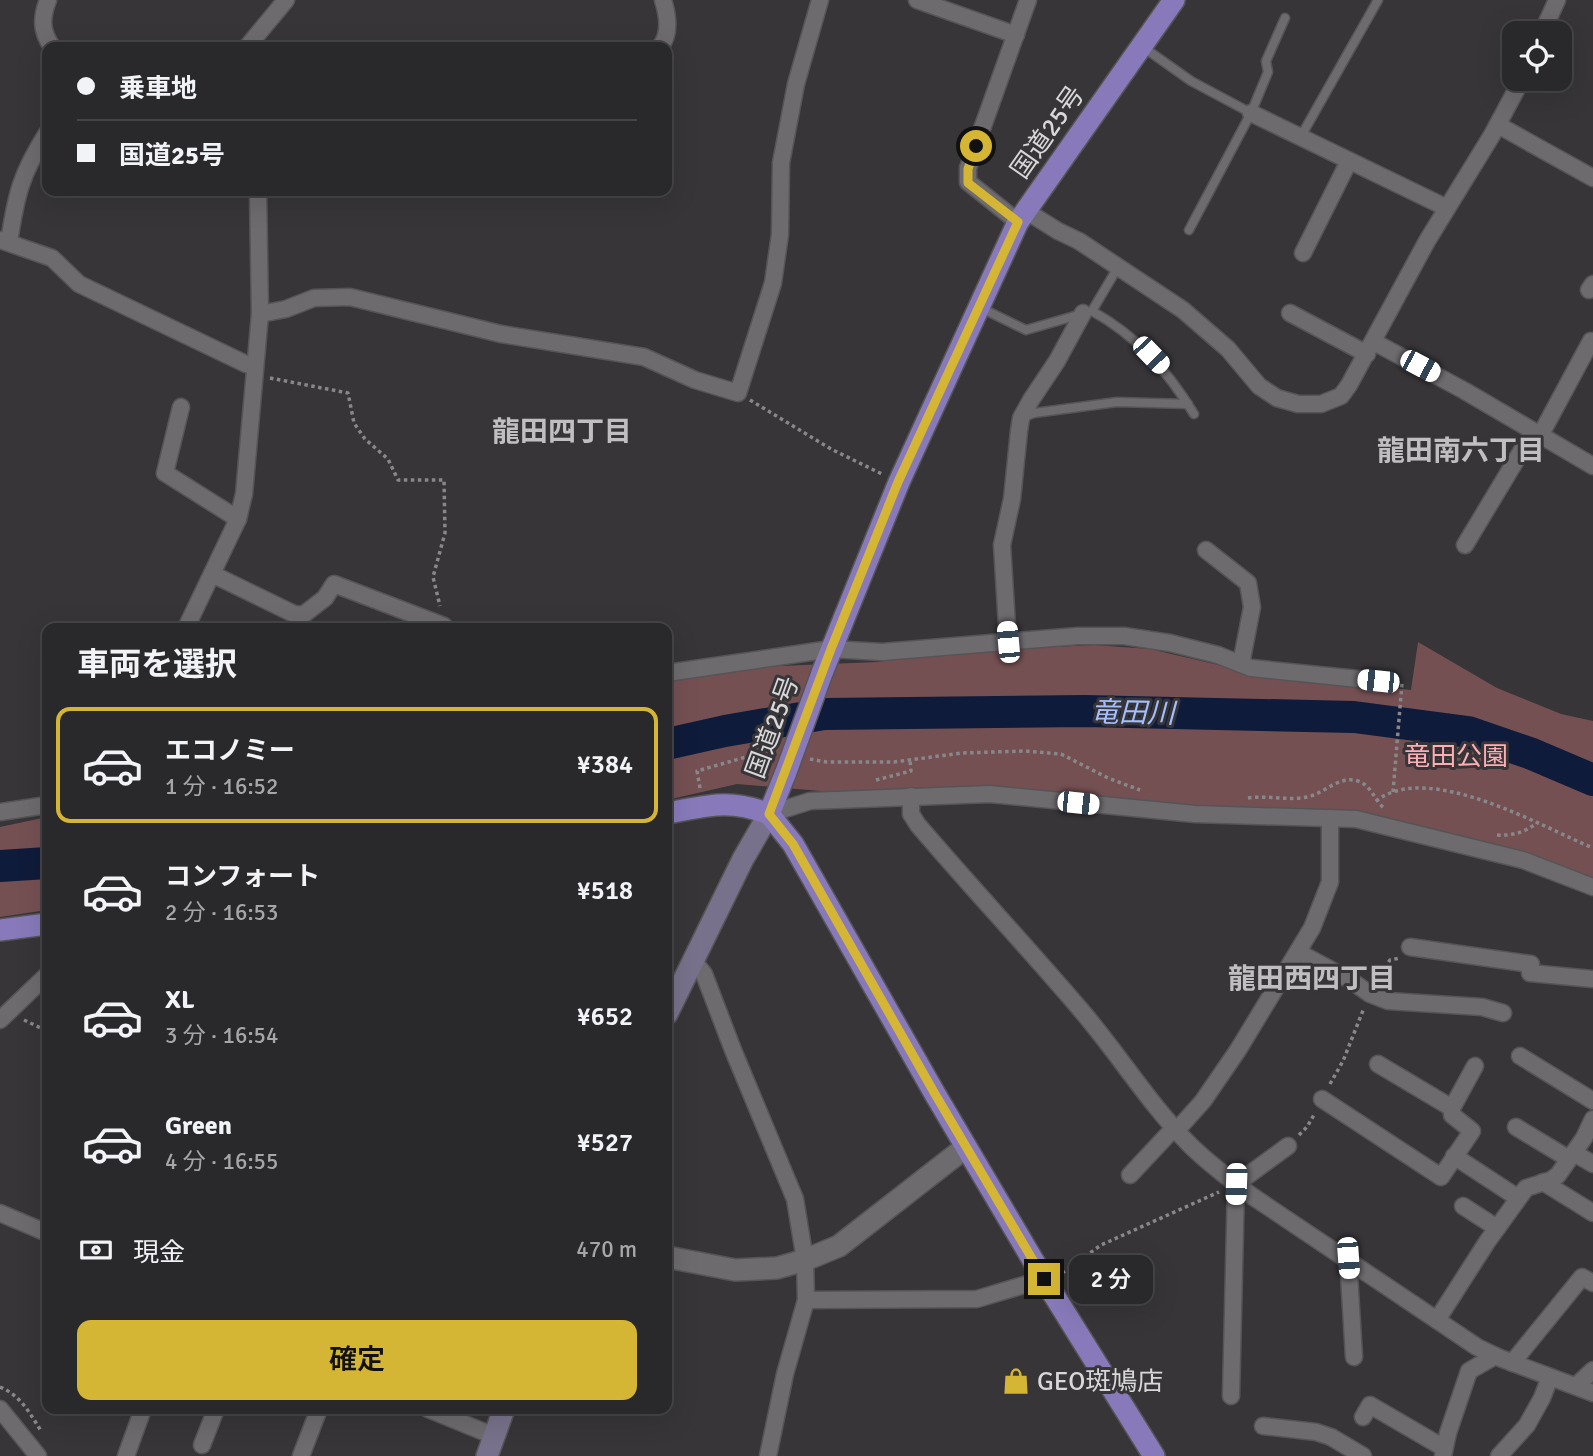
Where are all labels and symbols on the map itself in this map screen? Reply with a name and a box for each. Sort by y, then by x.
street label: 国道25号 [1004,80,1091,185]
route start [960,130,992,162]
car [1129,333,1174,377]
car [1397,347,1444,385]
district label: 龍田四丁目 [492,415,632,449]
district label: 龍田南六丁目 [1377,434,1545,468]
car [996,620,1021,664]
car [1357,668,1400,694]
street label: 国道25号 [740,672,806,783]
water label: 竜田川 [1091,695,1178,731]
park label: 竜田公園 [1404,741,1508,773]
car [1057,790,1100,816]
district label: 龍田西四丁目 [1228,962,1396,996]
car [1225,1163,1248,1205]
car [1337,1236,1360,1280]
callout: 2 分 [1068,1254,1152,1304]
route end [1028,1263,1060,1295]
shop icon: GEO斑鳩店 [1001,1366,1031,1396]
place label: GEO斑鳩店 [1037,1366,1163,1398]

